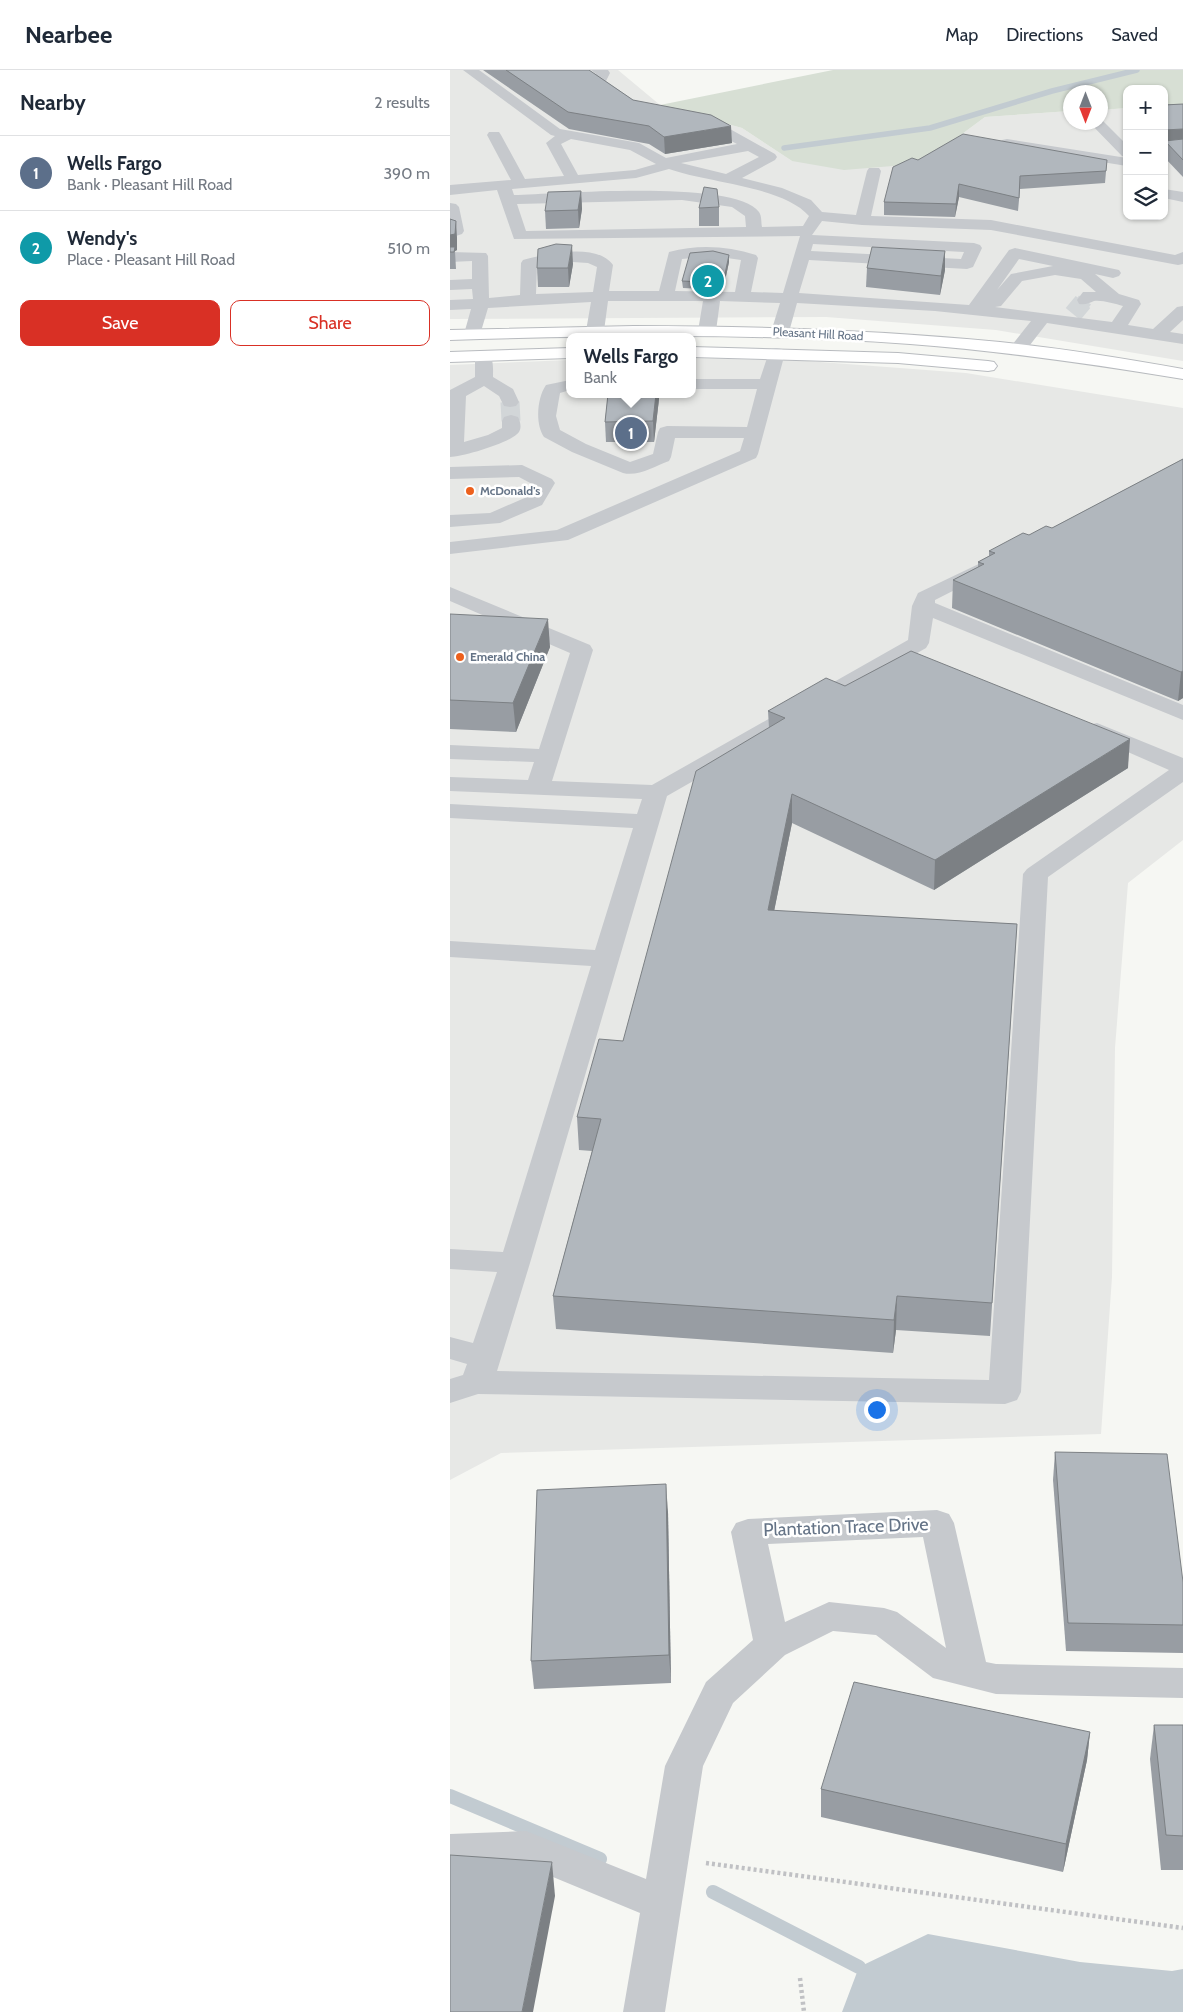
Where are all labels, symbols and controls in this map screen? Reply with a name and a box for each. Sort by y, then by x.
text: Nearbee [25,20,112,49]
text: Map [945,24,978,46]
text: Directions [1006,24,1083,46]
text: Saved [1111,24,1158,46]
north arrow [1063,85,1108,130]
map controls [1123,85,1168,220]
button: + [1123,85,1168,130]
text: Nearby [20,90,86,115]
text: 2 results [374,93,430,112]
button: − [1123,130,1168,175]
text: Wells Fargo [67,152,162,175]
text: 1 [33,164,39,183]
text: 390 m [383,164,430,183]
text: Bank · Pleasant Hill Road [67,175,233,194]
button: layers [1123,175,1168,220]
text: Wendy's [67,227,137,250]
text: 2 [32,239,40,258]
text: 510 m [387,239,430,258]
text: Place · Pleasant Hill Road [67,250,235,269]
pin: 2 [692,262,724,300]
button: Save [20,300,220,346]
button: Share [230,300,430,346]
street label: Pleasant Hill Road [772,324,864,343]
popup [566,333,696,398]
text: Wells Fargo [584,345,678,368]
text: Bank [584,368,617,387]
pin: 1 [615,414,647,452]
place label: McDonald's [480,483,540,498]
marker: McDonald's [464,485,476,497]
place label: Emerald China [470,649,545,664]
marker: Emerald China [454,651,466,663]
your location [864,1397,890,1423]
street label: Plantation Trace Drive [763,1513,929,1541]

